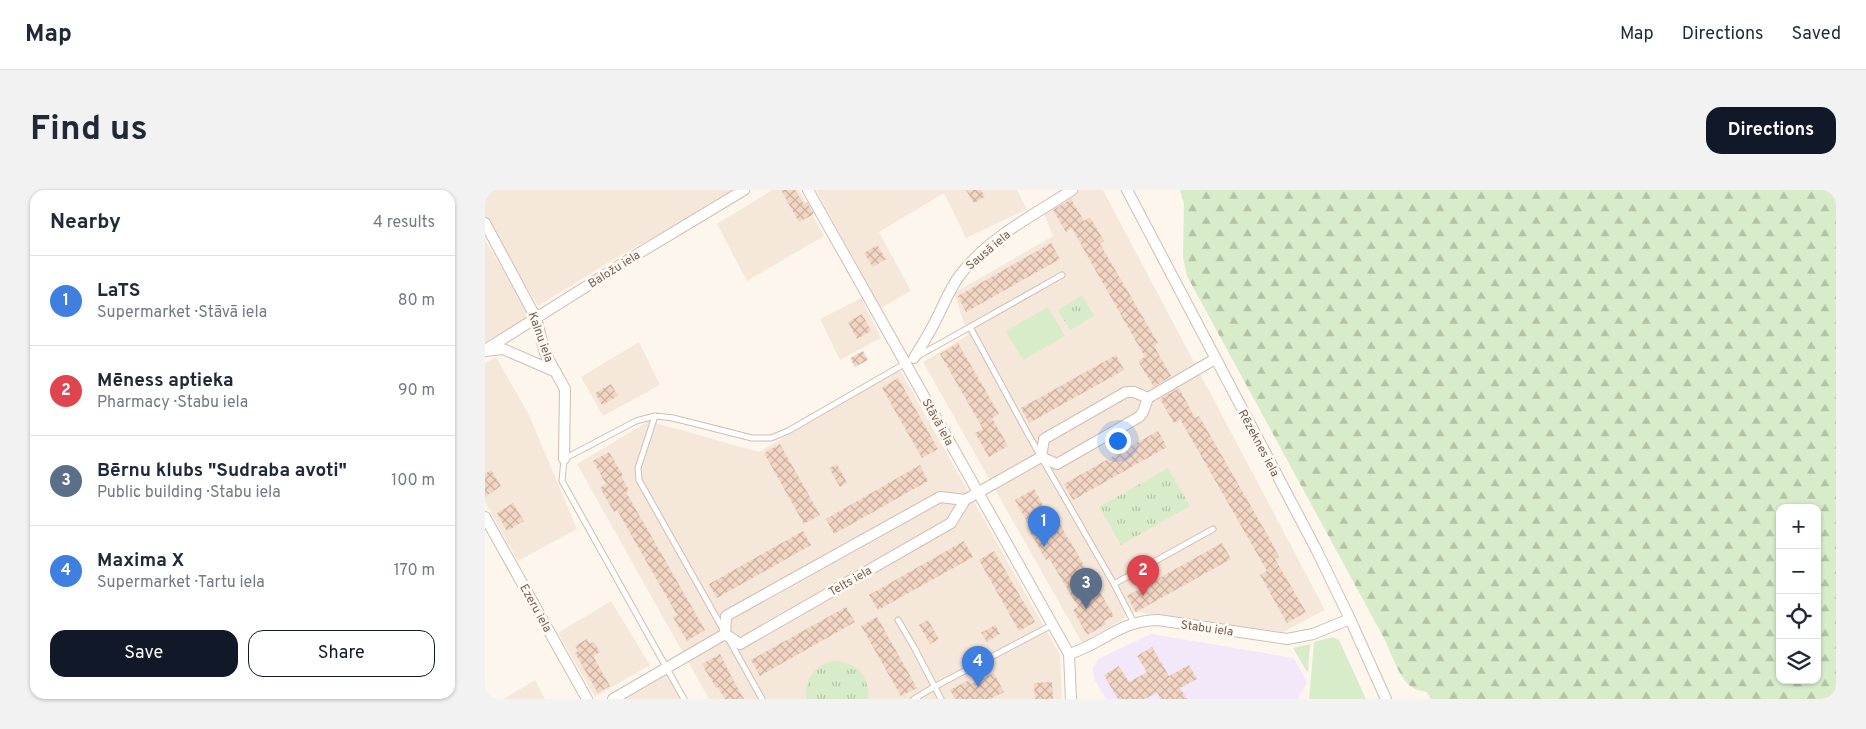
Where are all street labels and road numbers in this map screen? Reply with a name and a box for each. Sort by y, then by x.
street label: Sausā iela [963,227,1014,274]
street label: Baložu iela [585,248,644,292]
street label: Kalnu iela [524,310,557,365]
street label: Stāvā iela [918,396,957,449]
street label: Rēzeknes iela [1234,407,1283,480]
street label: Telts iela [826,563,875,601]
street label: Ezeru iela [515,582,555,635]
street label: Stabu iela [1179,617,1234,641]

